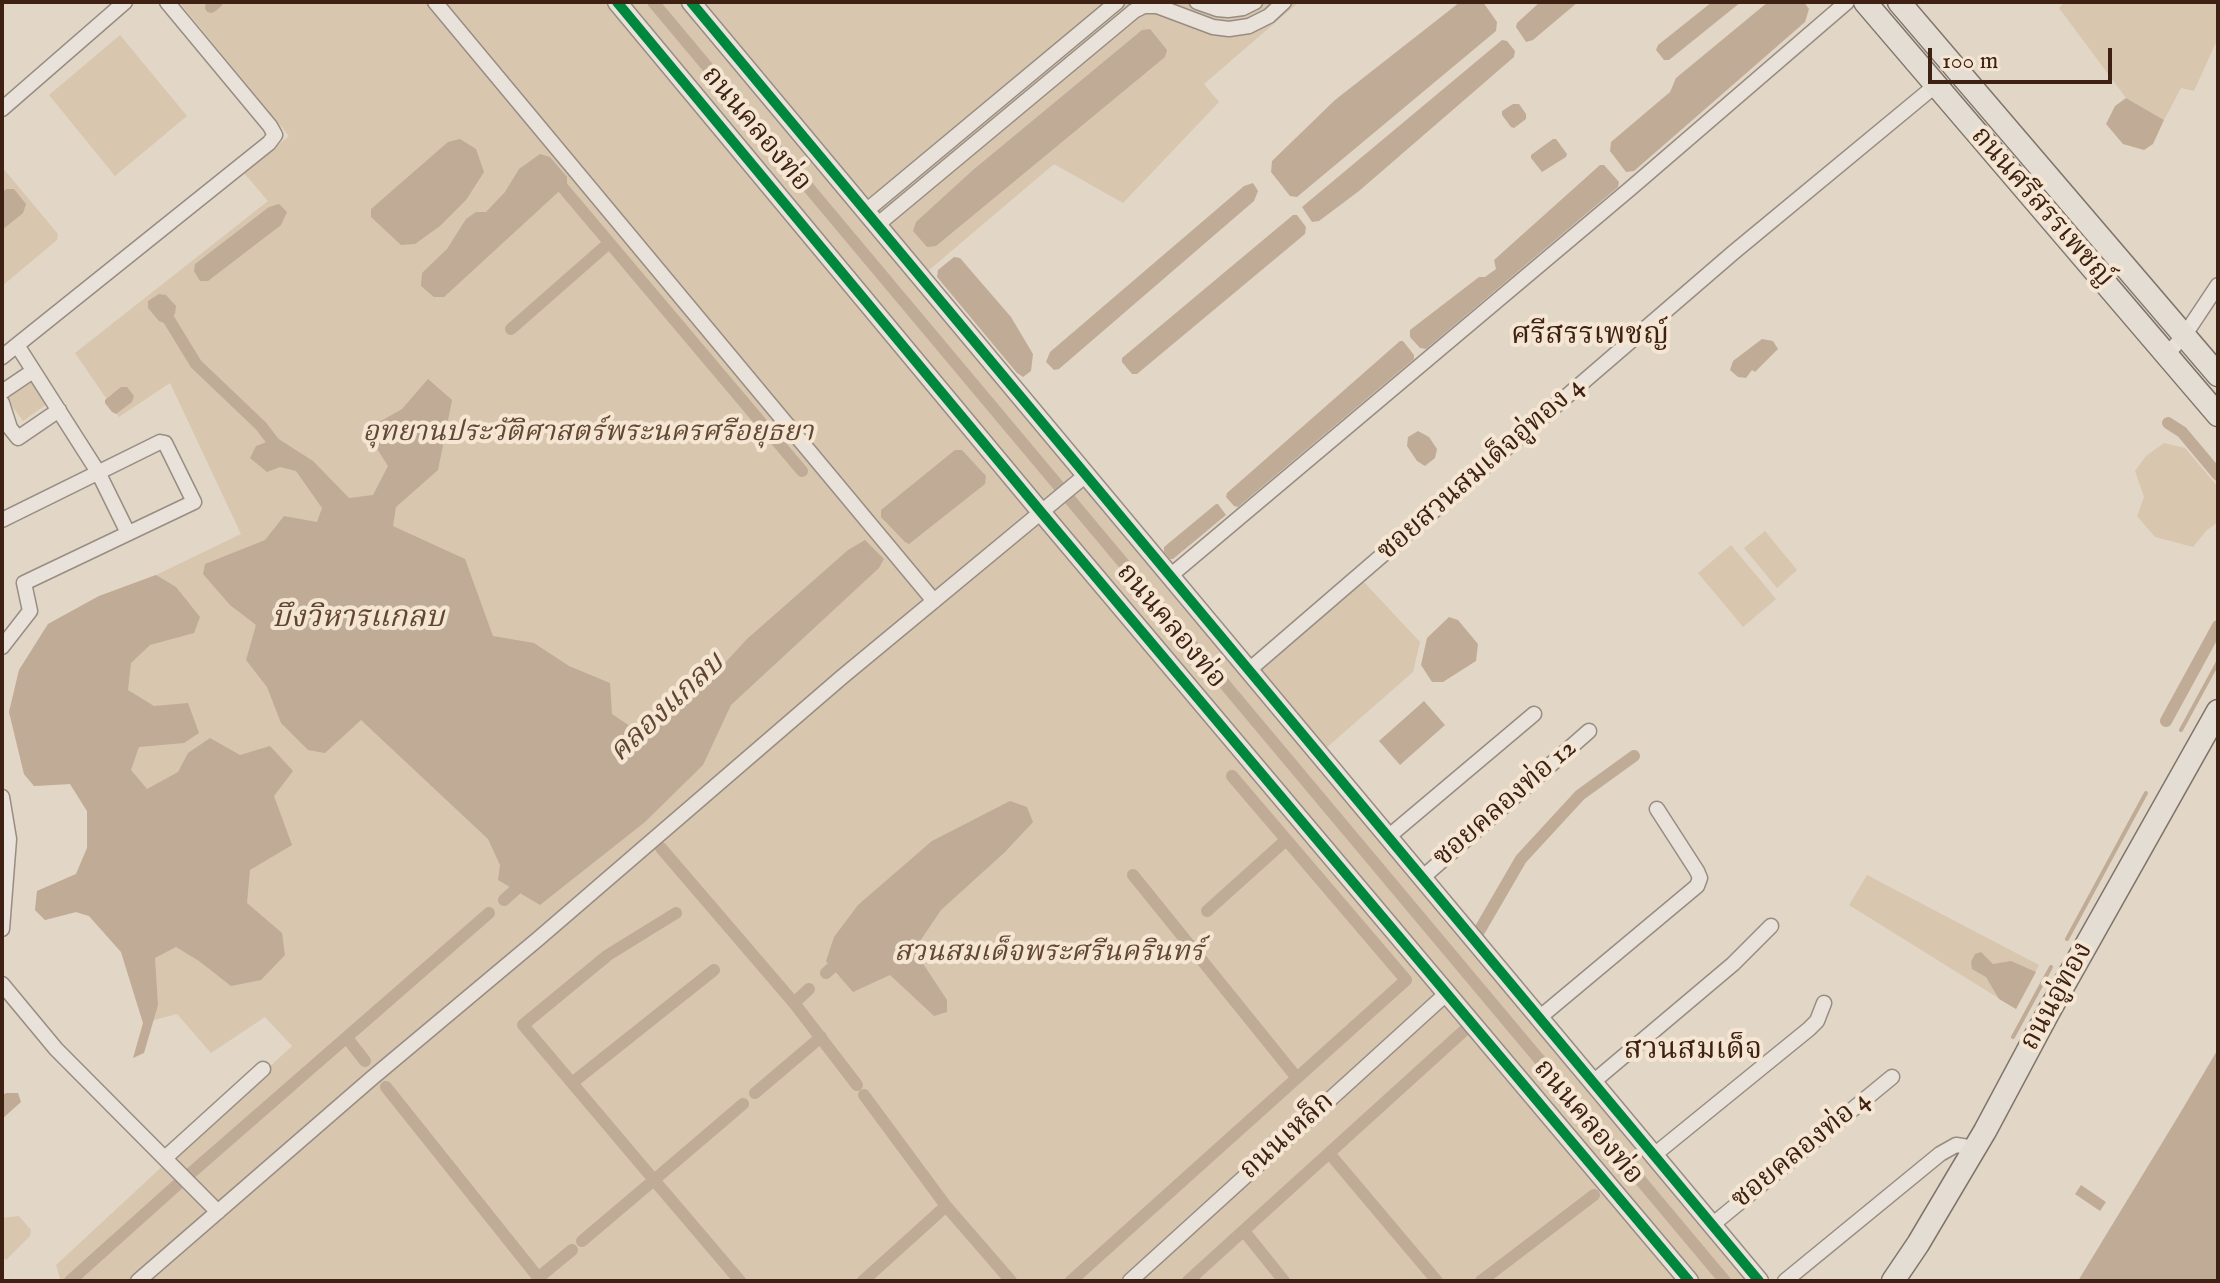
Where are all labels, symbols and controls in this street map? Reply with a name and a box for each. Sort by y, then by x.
scale bar [1932,32,2116,82]
text: 100 m [1942,46,1998,77]
street label: ถนนคลองท่อ [693,60,817,200]
street label: ถนนศรีสรรเพชญ์ [1962,121,2120,295]
district label: ศรีสรรเพชญ์ [1511,319,1669,355]
street label: ซอยสวนสมเด็จอู่ทอง 4 [1371,371,1593,569]
park label: อุทยานประวัติศาสตร์พระนครศรีอยุธยา [362,417,814,451]
street label: ถนนคลองท่อ [1108,557,1232,697]
water label: บึงวิหารแกลบ [272,602,444,638]
water label: คลองแกลบ [603,647,733,771]
street label: ซอยคลองท่อ 12 [1427,733,1585,875]
park label: สวนสมเด็จพระศรีนครินทร์ [894,937,1204,971]
street label: ถนนอู่ทอง [2014,937,2102,1057]
district label: สวนสมเด็จ [1624,1034,1762,1070]
street label: ถนนคลองท่อ [1525,1053,1649,1193]
street label: ซอยคลองท่อ 4 [1726,1085,1878,1217]
street label: ถนนเหล็ก [1234,1086,1342,1188]

